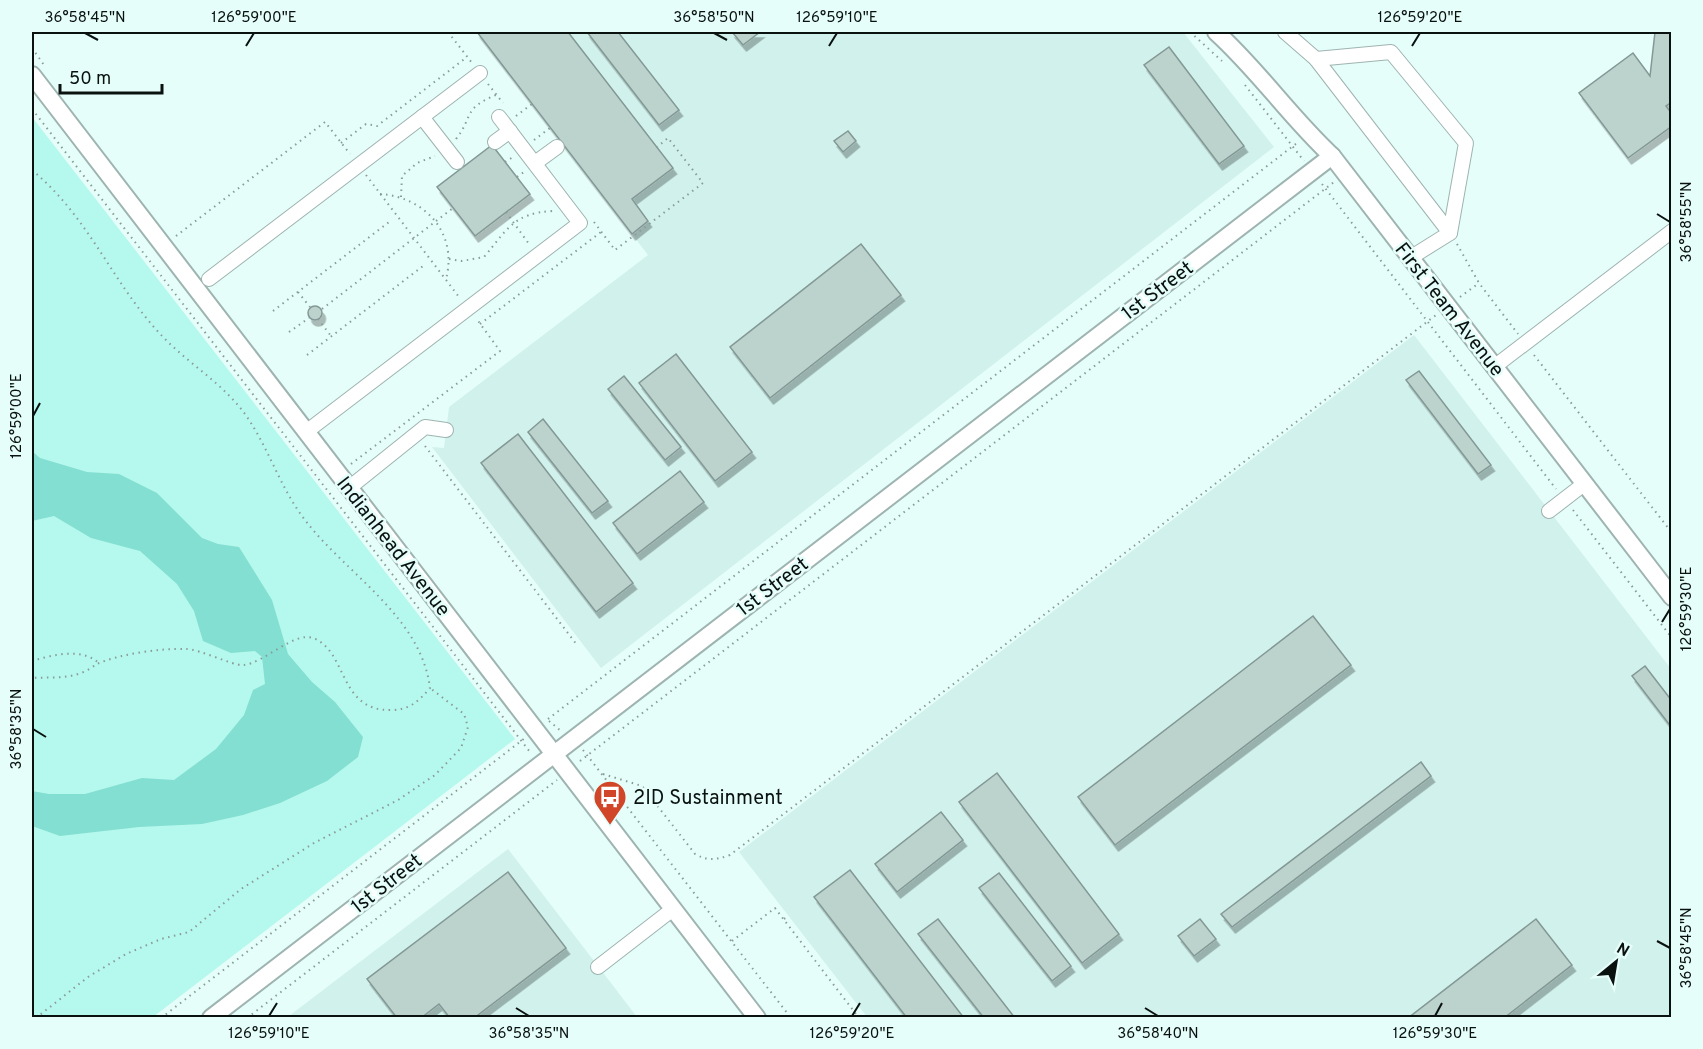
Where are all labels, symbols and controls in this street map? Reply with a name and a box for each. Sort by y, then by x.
text: 36°58'45"N [44,9,126,28]
text: 126°59'00"E [211,9,297,28]
text: 36°58'50"N [673,9,755,28]
text: 126°59'10"E [796,9,878,28]
text: 126°59'20"E [1377,9,1463,28]
scale bar [60,57,162,95]
text: 50 m [69,68,111,91]
text: 36°58'55"N [1678,181,1697,263]
street label: First Team Avenue [1388,238,1509,383]
street label: 1st Street [1117,256,1199,327]
text: 126°59'00"E [8,373,27,459]
street label: Indianhead Avenue [330,472,455,622]
street label: 1st Street [732,552,814,623]
text: 126°59'30"E [1678,567,1697,651]
text: 36°58'35"N [8,689,27,769]
bus stop icon: 2ID Sustainment [592,779,628,826]
place label: 2ID Sustainment [633,786,783,812]
street label: 1st Street [346,849,428,921]
text: 36°58'45"N [1678,907,1697,989]
north arrow [1586,932,1646,992]
text: N [1613,939,1632,962]
text: 126°59'10"E [228,1025,310,1044]
text: 36°58'35"N [489,1025,569,1044]
text: 126°59'20"E [809,1025,895,1044]
text: 36°58'40"N [1117,1025,1199,1044]
text: 126°59'30"E [1393,1025,1477,1044]

